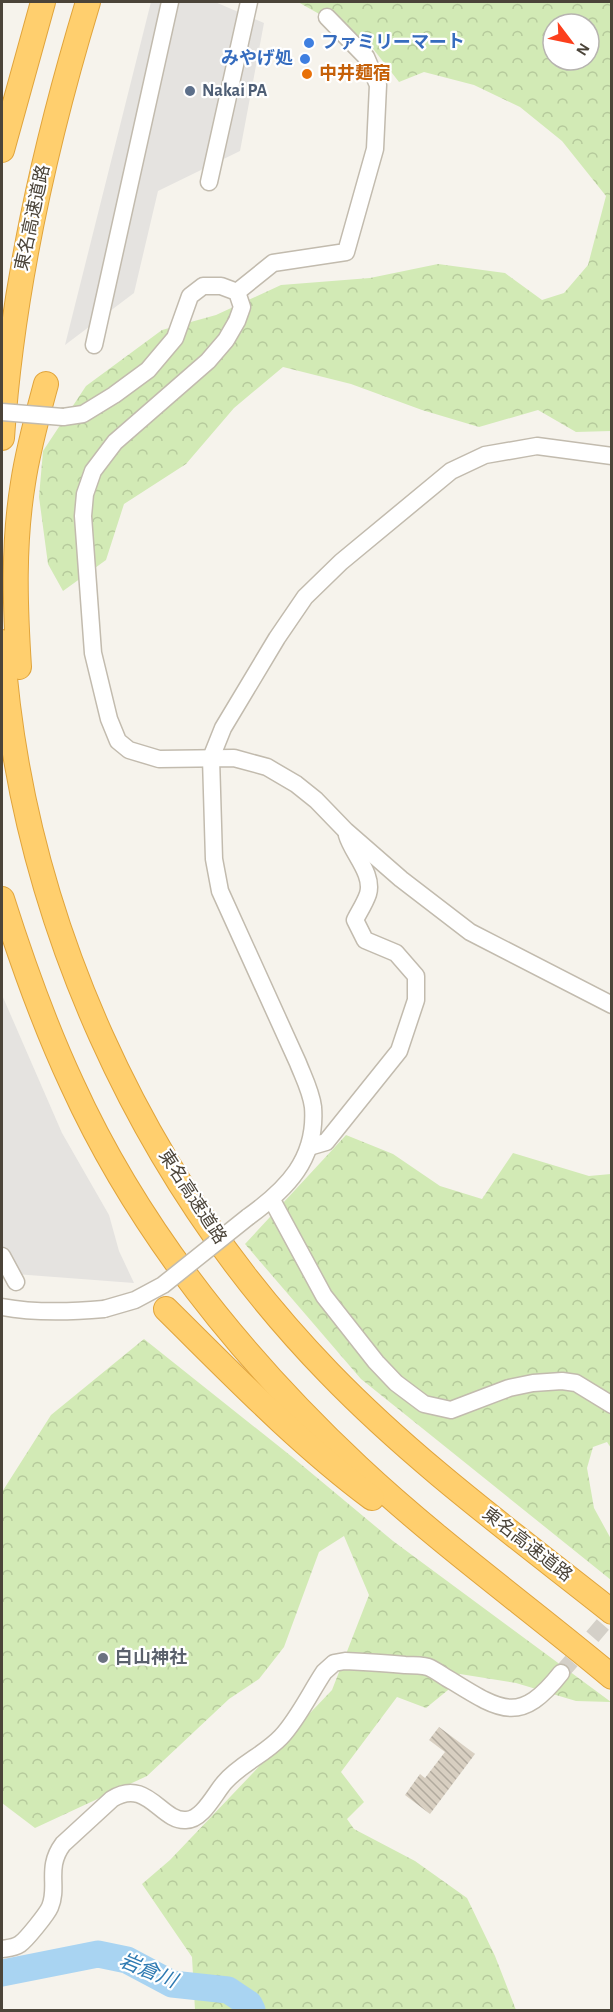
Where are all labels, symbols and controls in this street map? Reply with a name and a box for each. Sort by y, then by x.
north arrow [541,12,601,72]
place label: ファミリーマート [321,33,465,52]
marker: ファミリーマート [302,36,316,50]
text: N [573,40,593,58]
place label: みやげ処 [221,48,293,68]
marker: みやげ処 [298,52,312,66]
place label: 中井麺宿 [319,63,391,83]
marker: 中井麺宿 [300,67,314,81]
place label: Nakai PA [202,82,268,100]
marker: Nakai PA [183,84,197,98]
street label: 東名高速道路 [11,163,53,273]
street label: 東名高速道路 [155,1146,231,1247]
street label: 東名高速道路 [479,1503,576,1585]
place label: 白山神社 [115,1647,187,1667]
marker: 白山神社 [96,1651,110,1665]
water label: 岩倉川 [116,1950,182,1992]

